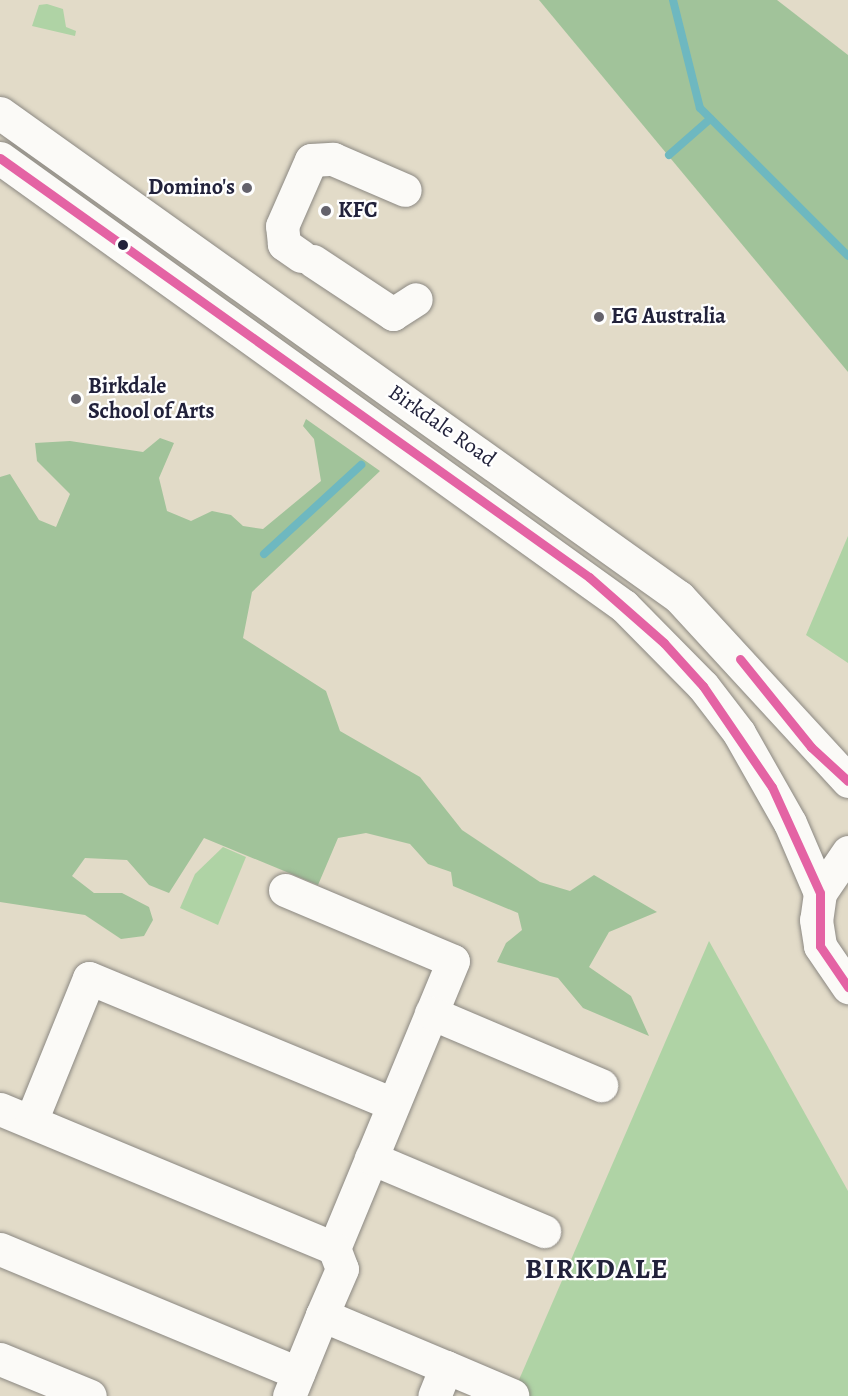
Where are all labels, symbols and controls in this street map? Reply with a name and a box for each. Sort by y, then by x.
place label: Domino's [148,175,235,201]
marker: Domino's [240,181,254,195]
place label: KFC [338,198,377,224]
marker: KFC [319,204,333,218]
unlabelled marker [117,239,129,251]
place label: EG Australia [611,304,726,330]
marker: EG Australia [592,310,606,324]
place label: Birkdale School of Arts [88,373,214,424]
street label: Birkdale Road [383,379,501,473]
marker: Birkdale School of Arts [69,392,83,406]
district label: BIRKDALE [525,1252,669,1286]

